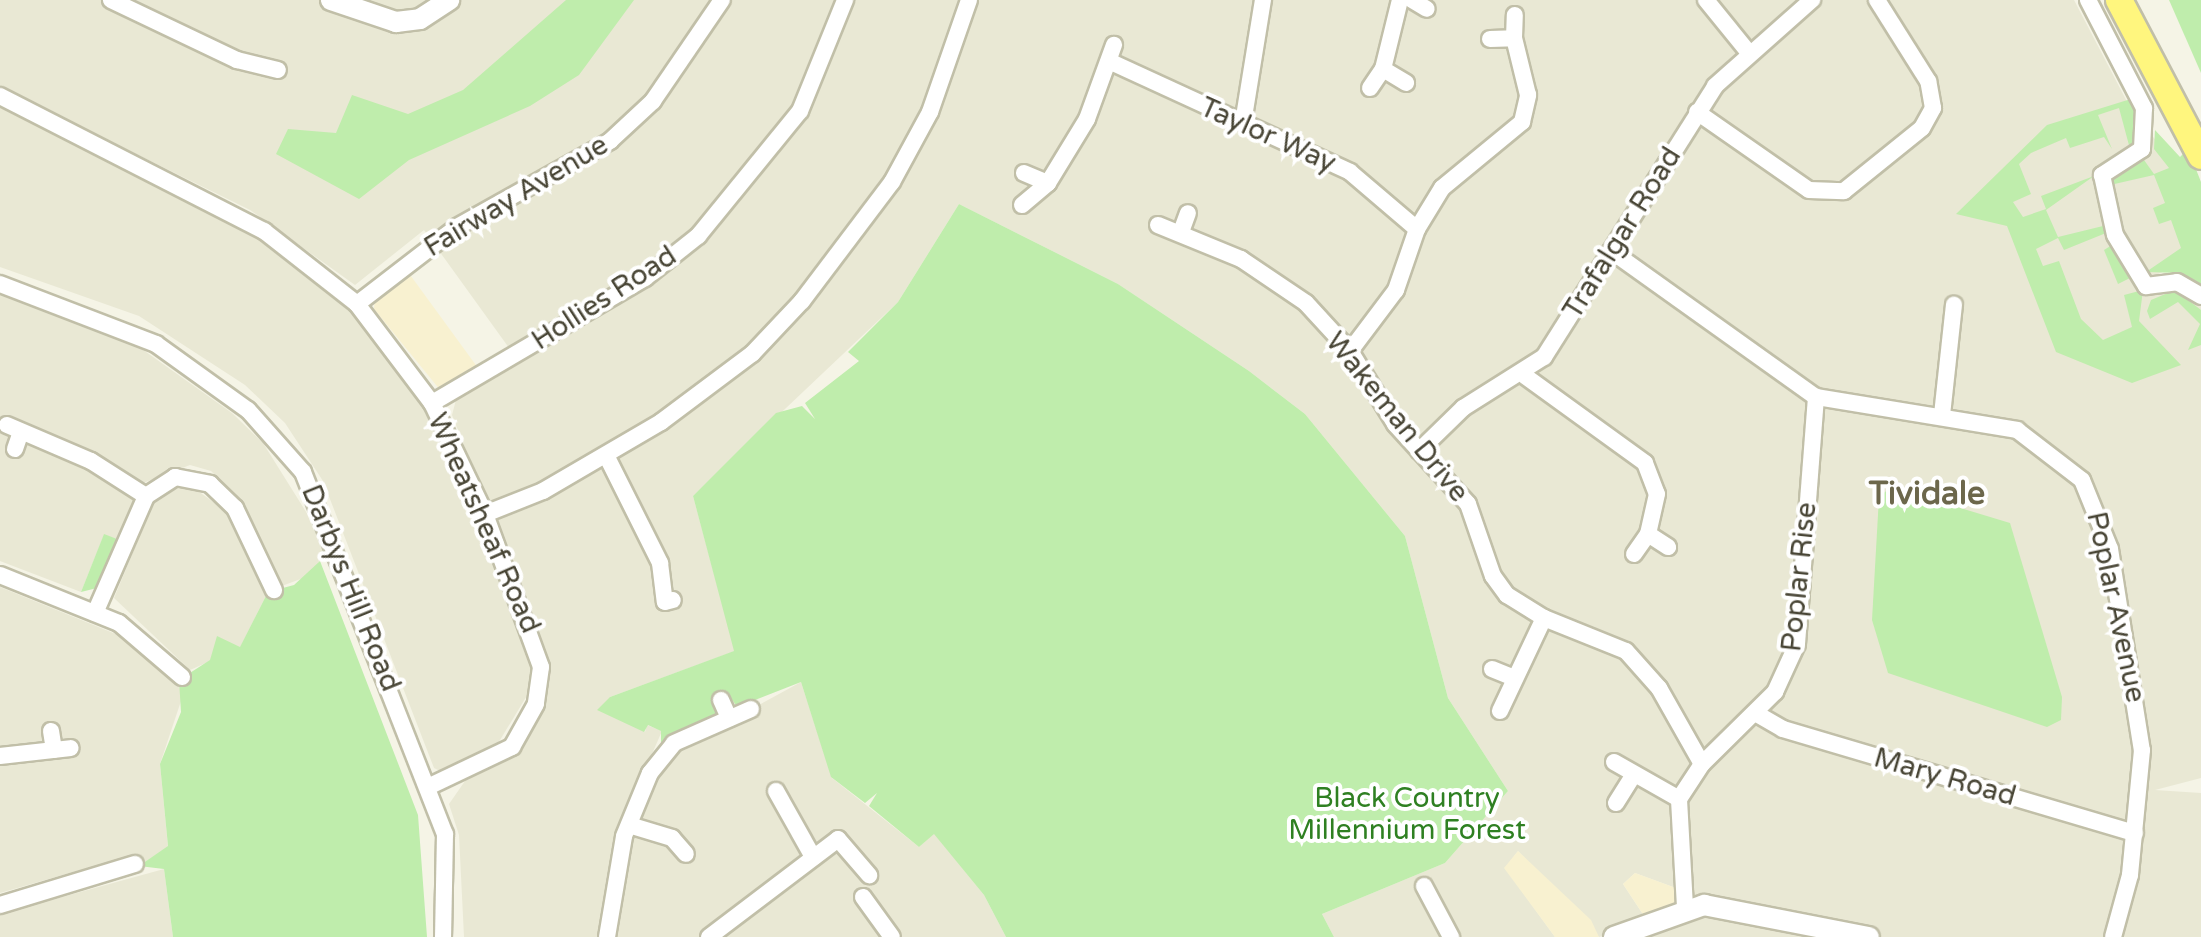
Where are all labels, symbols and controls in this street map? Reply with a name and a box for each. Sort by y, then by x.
street label: Taylor Way [1195,90,1341,180]
street label: Fairway Avenue [418,128,614,264]
street label: Trafalgar Road [1556,141,1688,325]
street label: Hollies Road [525,239,683,357]
street label: Wakeman Drive [1318,325,1476,509]
street label: Wheatsheaf Road [420,408,548,638]
district label: Tividale [1869,475,1985,513]
street label: Darbys Hill Road [294,480,408,696]
street label: Poplar Rise [1774,501,1824,653]
street label: Poplar Avenue [2079,509,2153,705]
street label: Mary Road [1870,741,2020,813]
park label: Black Country Millennium Forest [1288,781,1526,847]

